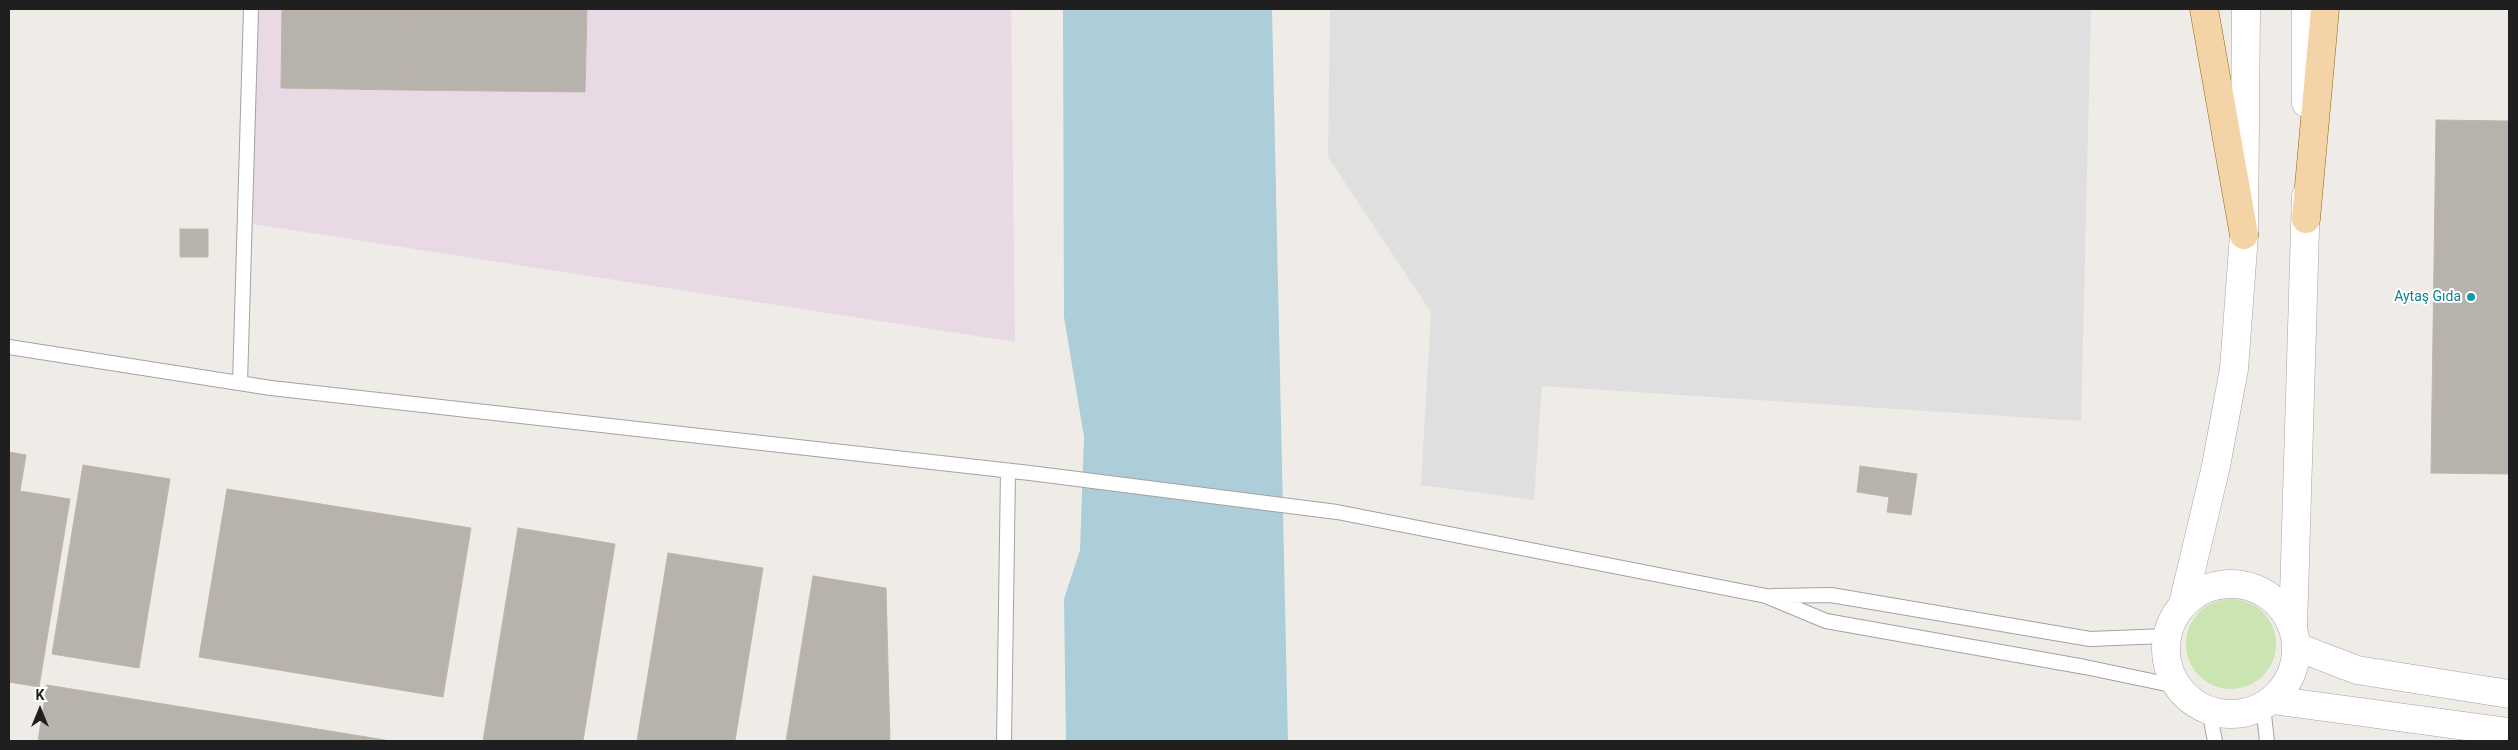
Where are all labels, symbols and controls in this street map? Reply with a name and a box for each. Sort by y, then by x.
place label: Aytaş Gıda [2394,289,2461,305]
marker: Aytaş Gıda [2465,291,2477,303]
north arrow [15,685,65,735]
text: K [36,687,44,703]

